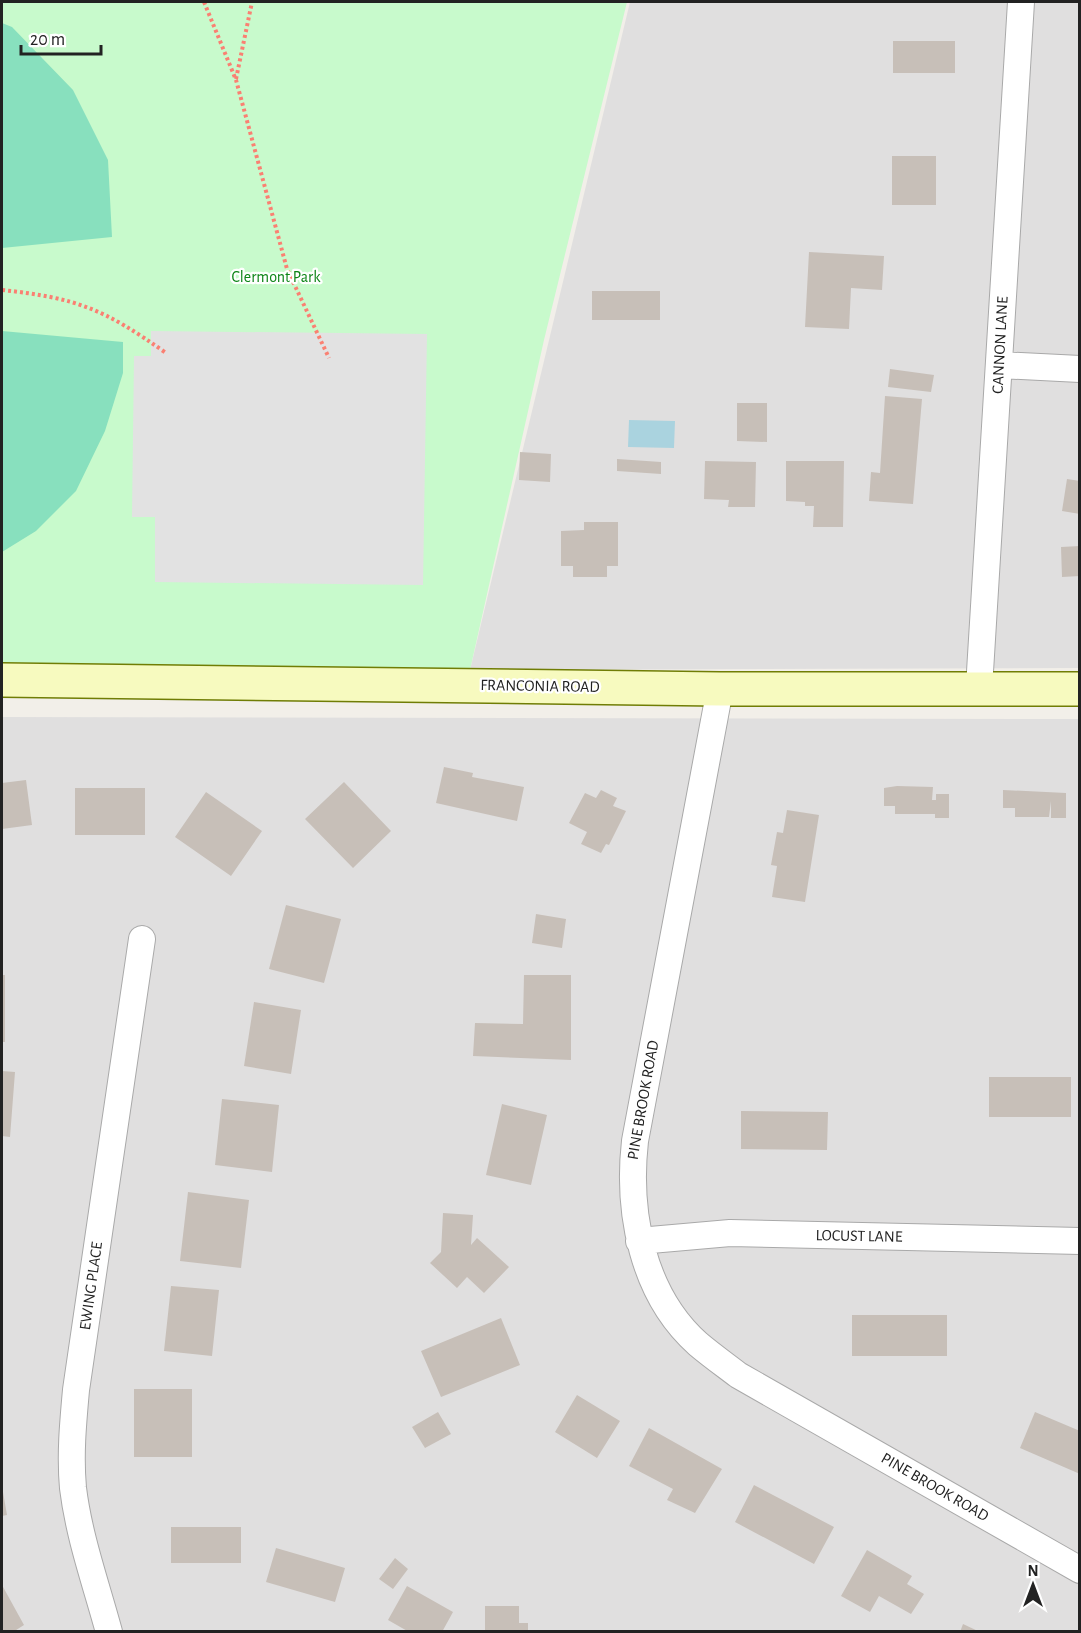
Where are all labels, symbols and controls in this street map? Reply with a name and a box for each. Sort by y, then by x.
scale bar [21,18,100,56]
text: 20 m [30,31,65,49]
park label: Clermont Park [232,269,321,285]
street label: CANNON LANE [989,296,1011,394]
street label: FRANCONIA ROAD [480,677,600,695]
street label: PINE BROOK ROAD [625,1039,661,1161]
street label: LOCUST LANE [815,1227,903,1245]
street label: EWING PLACE [77,1240,105,1331]
street label: PINE BROOK ROAD [879,1450,991,1524]
north arrow [1003,1555,1063,1615]
text: N [1027,1563,1039,1579]

